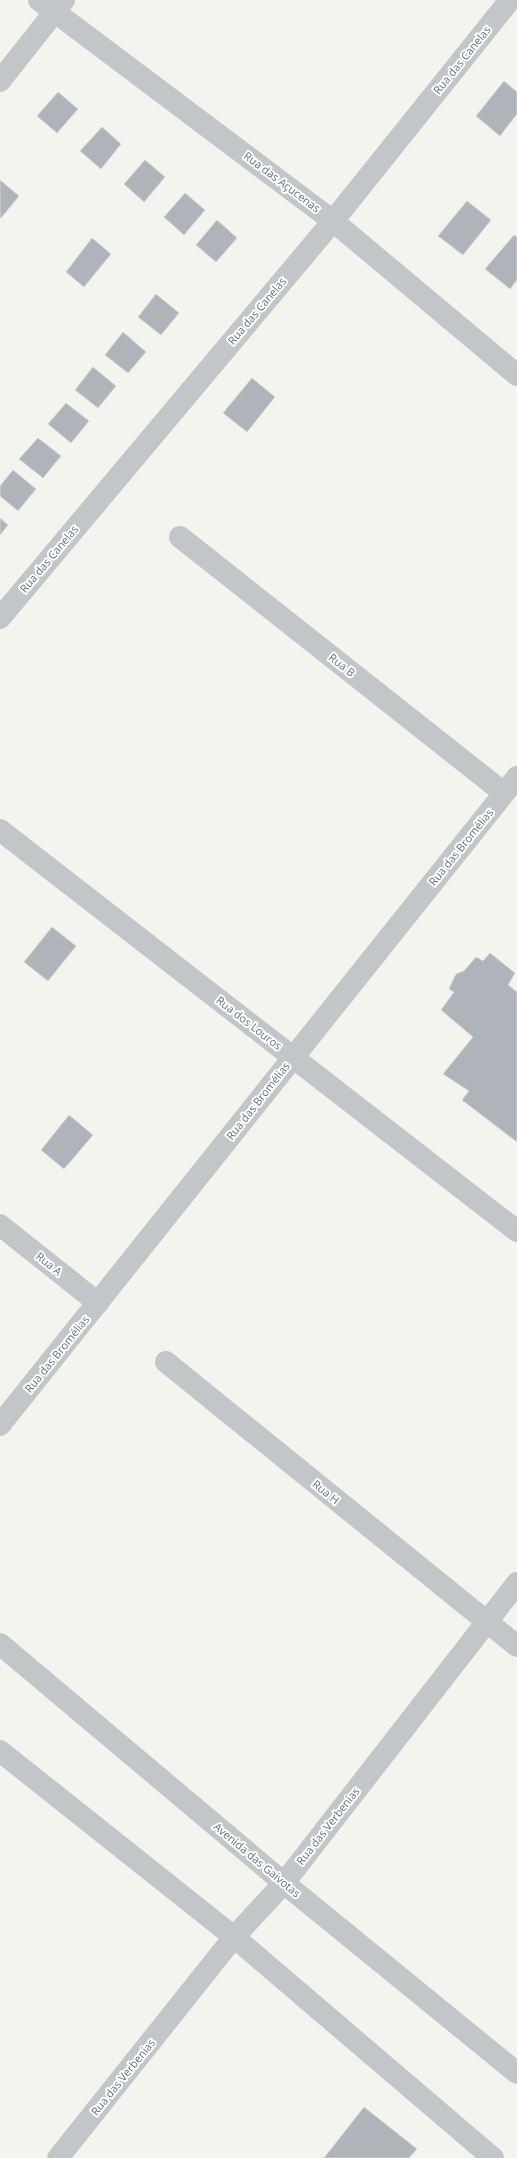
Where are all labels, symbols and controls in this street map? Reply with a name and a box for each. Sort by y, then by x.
street label: Rua das Canelas [429,23,494,97]
street label: Rua das Açucenas [241,148,324,215]
street label: Rua das Canelas [224,274,289,347]
street label: Rua das Canelas [16,522,81,595]
street label: Rua B [326,650,359,680]
street label: Rua das Bromélias [425,805,496,888]
street label: Rua dos Louros [213,992,285,1053]
street label: Rua das Bromélias [222,1059,293,1143]
street label: Rua A [33,1249,66,1279]
street label: Rua das Bromélias [21,1312,92,1395]
street label: Rua H [310,1476,343,1507]
street label: Rua das Verbenias [293,1784,363,1868]
street label: Avenida das Gaivotas [211,1819,304,1900]
street label: Rua das Verbenias [87,2035,158,2118]

